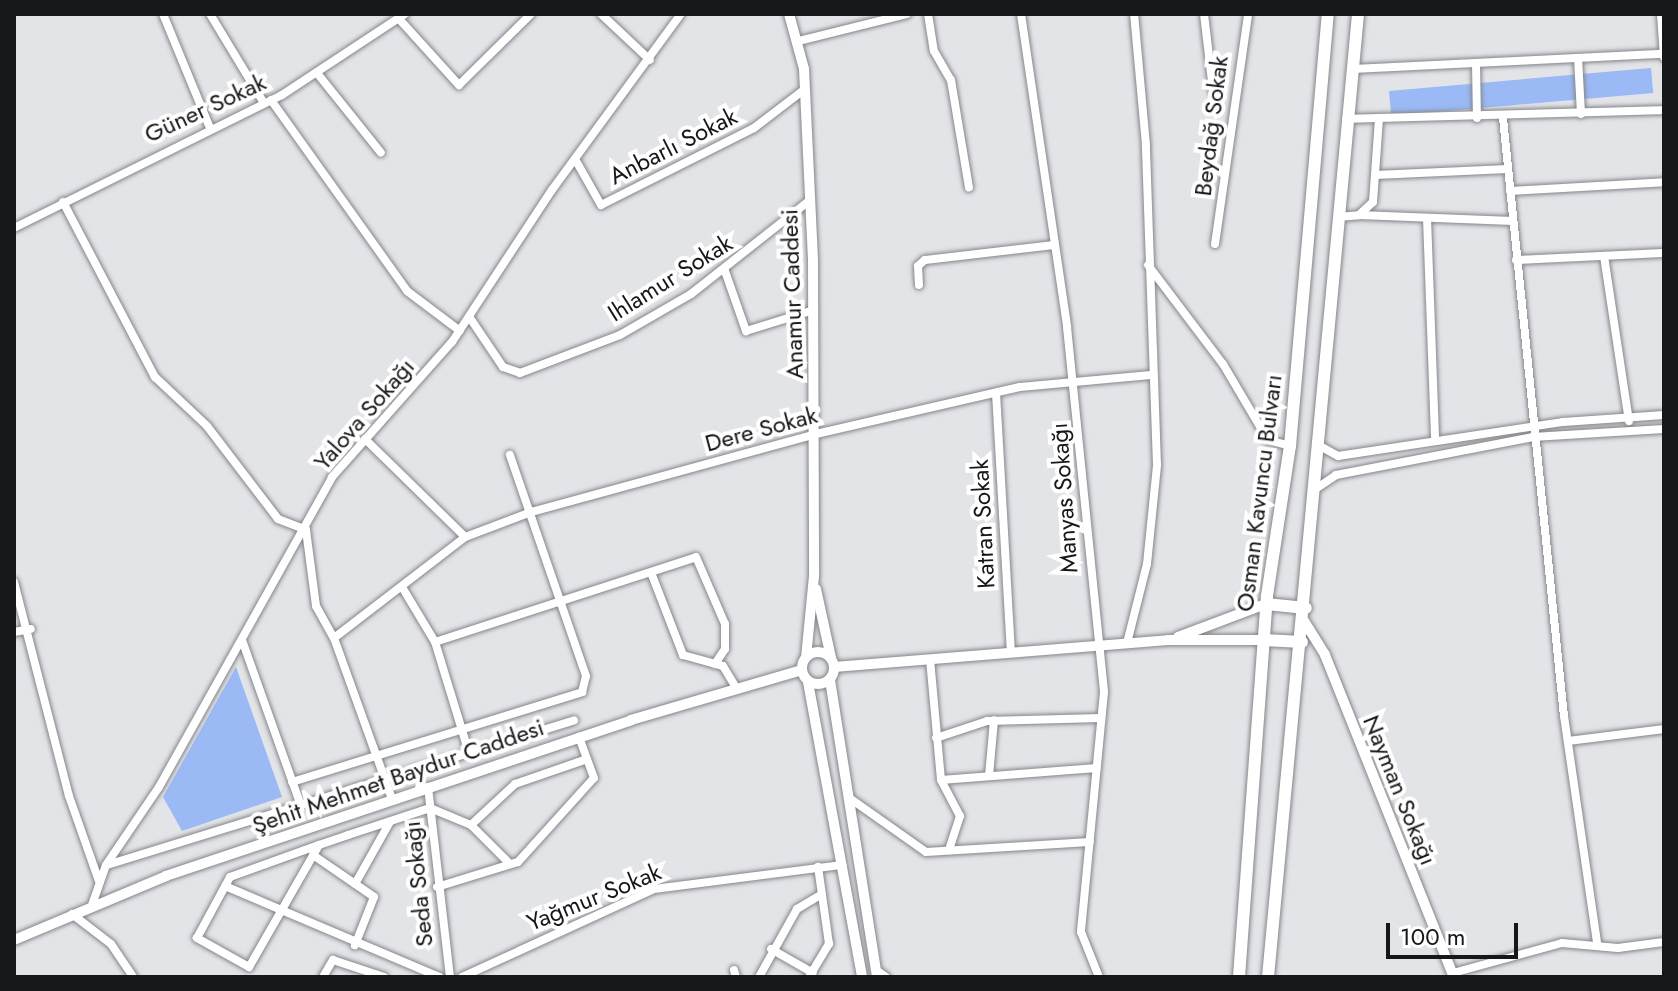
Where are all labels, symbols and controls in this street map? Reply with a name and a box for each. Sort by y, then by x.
street label: Beydağ Sokak [1188,54,1234,198]
street label: Güner Sokak [140,67,270,149]
street label: Anbarlı Sokak [604,101,742,191]
street label: Anamur Caddesi [775,208,809,380]
street label: Ihlamur Sokak [602,228,738,328]
street label: Yalova Sokağı [308,352,420,476]
street label: Osman Kavuncu Bulvarı [1230,373,1288,613]
street label: Dere Sokak [702,400,820,458]
street label: Manyas Sokağı [1044,422,1084,574]
street label: Katran Sokak [965,459,1001,589]
street label: Nayman Sokağı [1357,711,1443,869]
street label: Şehit Mehmet Baydur Caddesi [248,712,548,840]
street label: Seda Sokağı [397,820,439,948]
street label: Yağmur Sokak [523,857,665,937]
scale bar [1390,907,1522,957]
text: 100 m [1400,919,1466,954]

